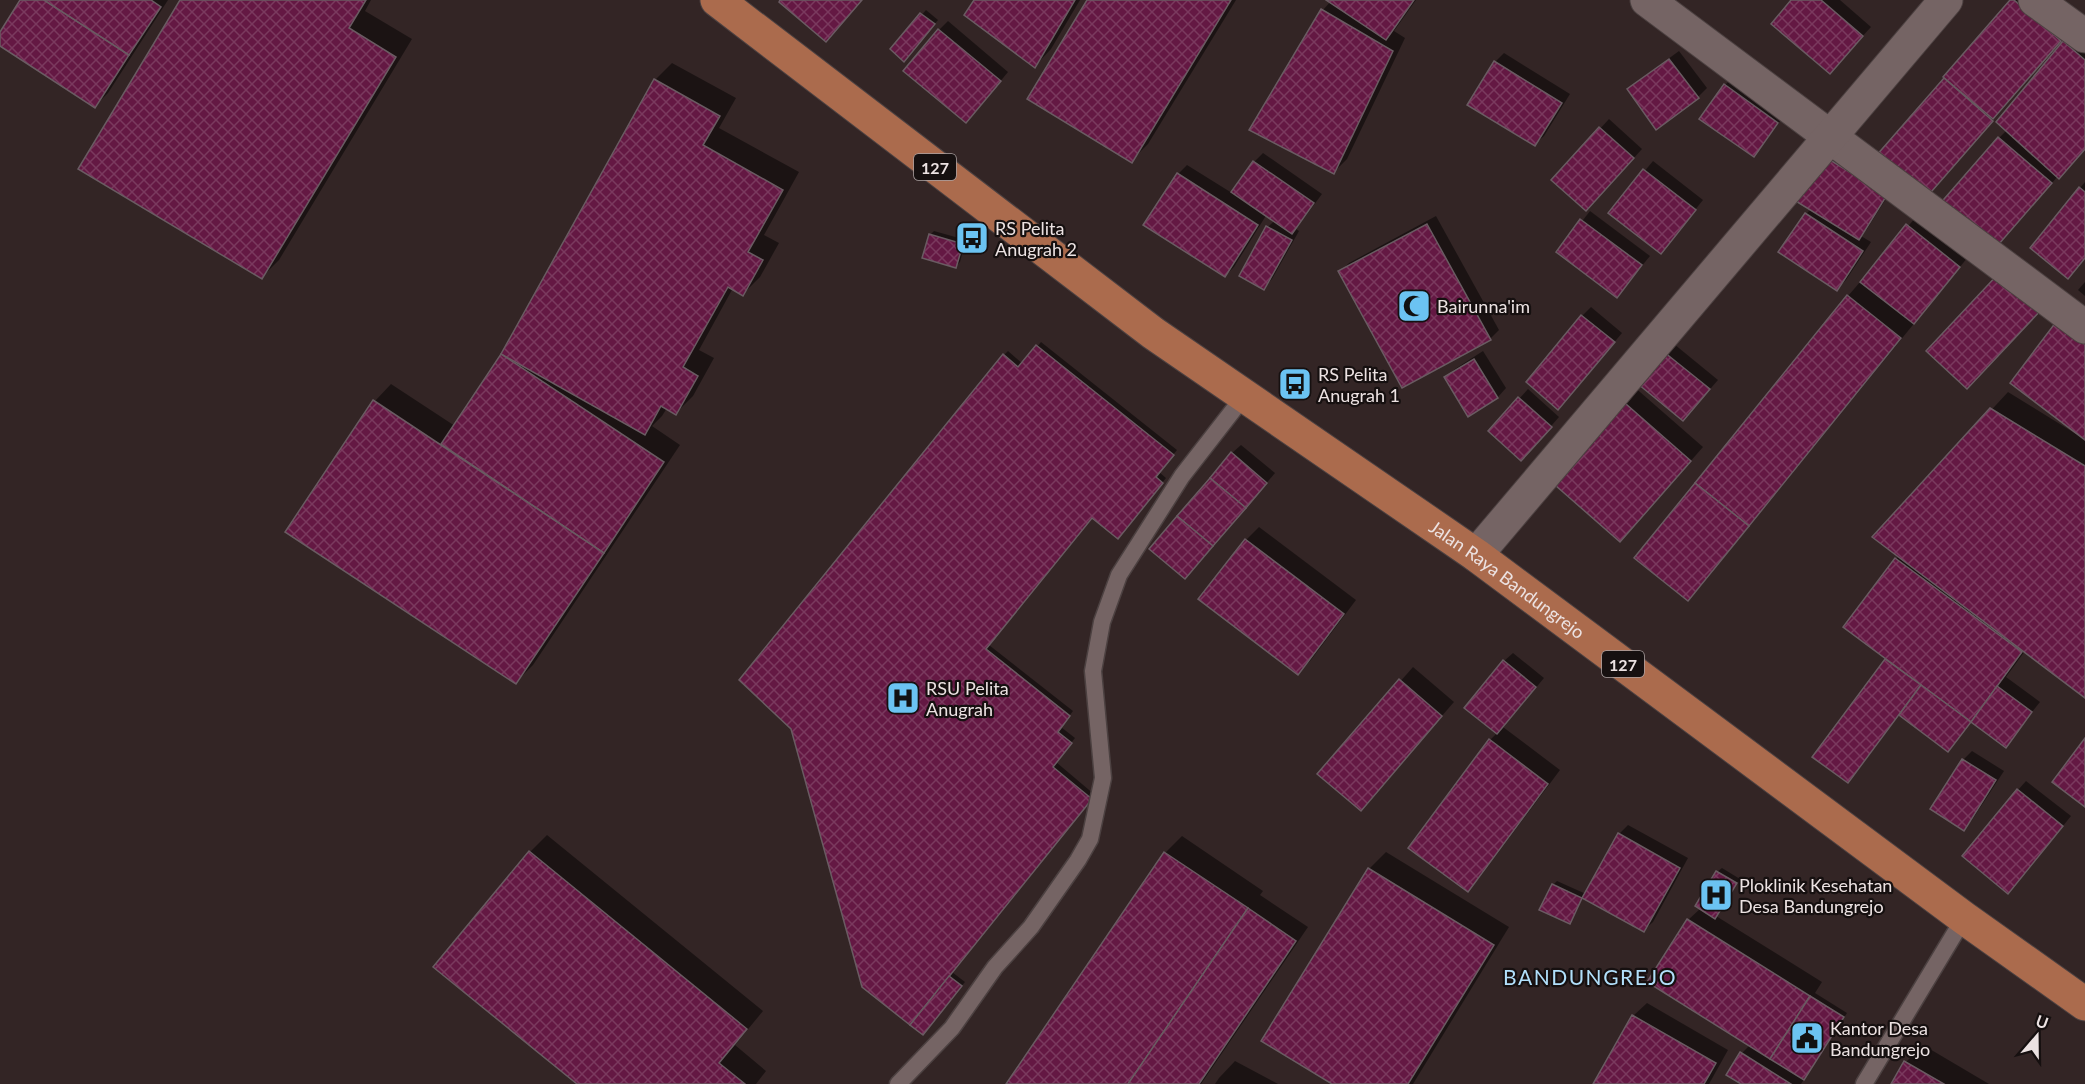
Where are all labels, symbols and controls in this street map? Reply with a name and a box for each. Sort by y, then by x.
road number: 127 [914,154,956,180]
place label: RS Pelita Anugrah 2 [995,217,1077,260]
bus stop icon: RS Pelita Anugrah 2 [954,220,990,256]
mosque icon: Bairunna'im [1396,288,1432,324]
place label: Bairunna'im [1437,295,1530,317]
place label: RS Pelita Anugrah 1 [1318,363,1400,406]
bus stop icon: RS Pelita Anugrah 1 [1277,366,1313,402]
street label: Jalan Raya Bandungrejo [1425,515,1589,643]
road number: 127 [1602,651,1644,677]
place label: RSU Pelita Anugrah [926,677,1009,720]
hospital icon: RSU Pelita Anugrah [885,680,921,716]
place label: Ploklinik Kesehatan Desa Bandungrejo [1739,874,1892,917]
hospital icon: Ploklinik Kesehatan Desa Bandungrejo [1698,877,1734,913]
district label: BANDUNGREJO [1503,964,1677,989]
north arrow [2007,1006,2067,1066]
text: U [2033,1010,2051,1032]
place label: Kantor Desa Bandungrejo [1830,1017,1930,1060]
public building icon: Kantor Desa Bandungrejo [1789,1020,1825,1056]

